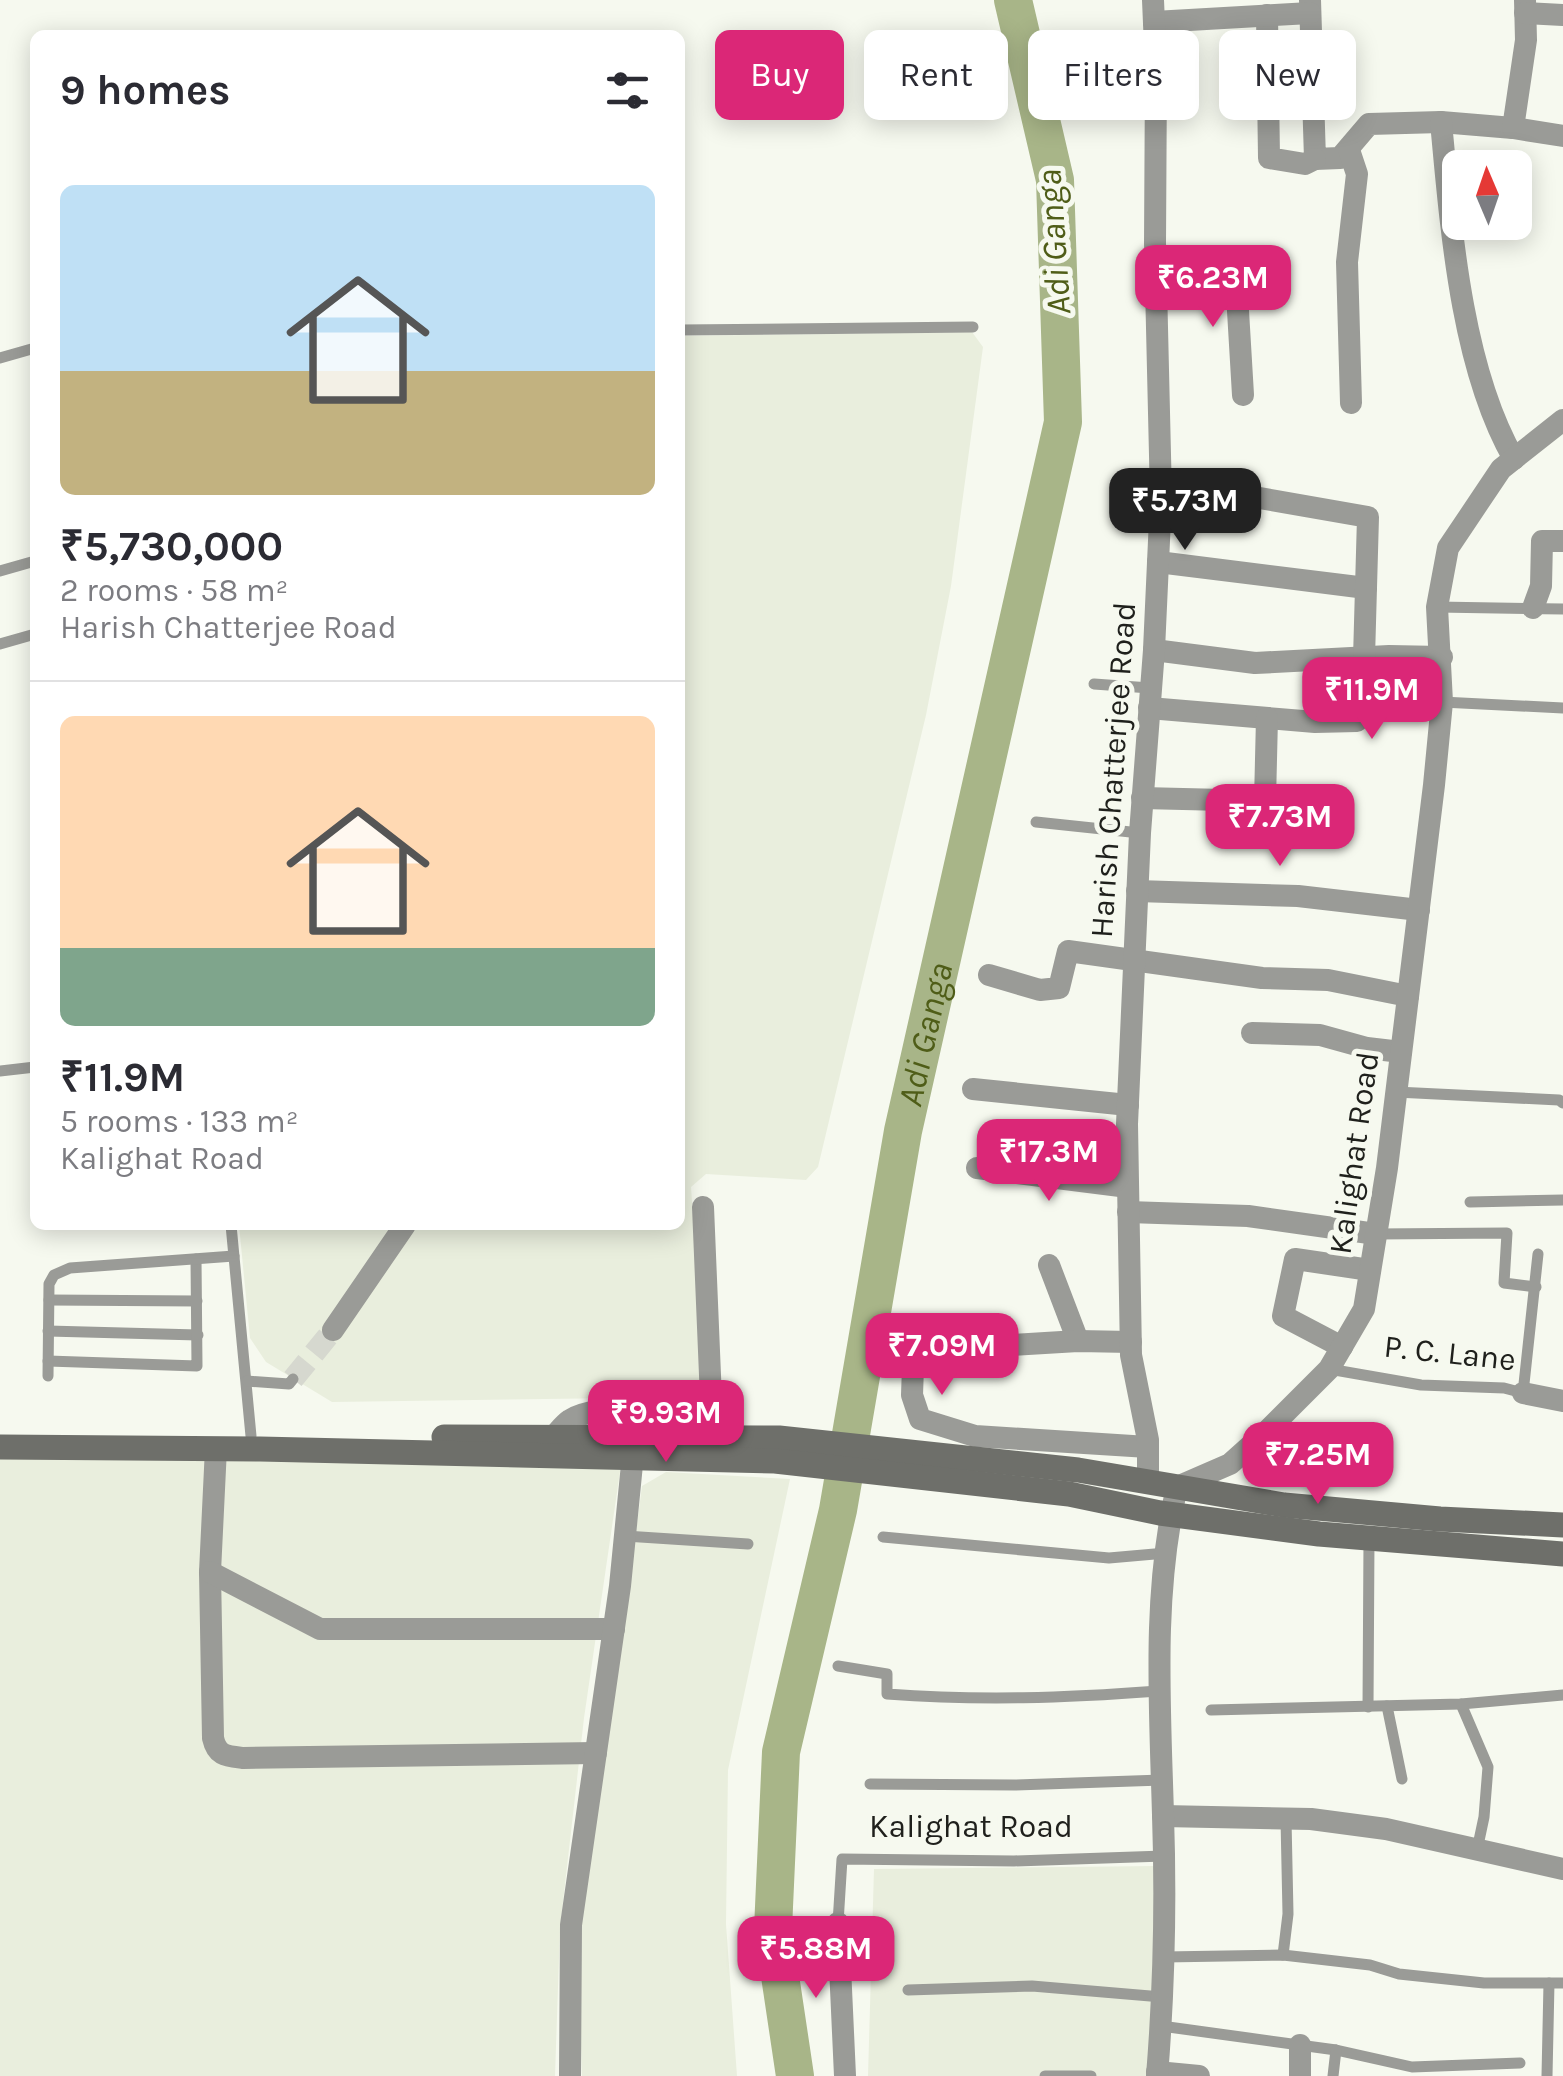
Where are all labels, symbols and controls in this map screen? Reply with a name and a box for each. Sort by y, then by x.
chip: Buy [715,30,844,120]
chip: Rent [864,30,1008,120]
chip: Filters [1028,30,1199,120]
chip: New [1219,30,1356,120]
icon: filters [600,63,655,118]
text: 9 homes [60,65,230,115]
north arrow [1442,150,1532,240]
map controls [1442,150,1532,240]
water label: Adi Ganga [1028,168,1080,316]
pin: ₹6.23M [1132,245,1294,330]
icon: home [268,250,448,430]
text: ₹6.23M [1157,259,1269,296]
pin: ₹5.73M [1104,468,1266,553]
text: ₹5.73M [1131,482,1239,519]
text: ₹5,730,000 [60,521,283,571]
text: 2 rooms · 58 m² [60,572,288,609]
street label: Harish Chatterjee Road [1083,601,1143,939]
text: Harish Chatterjee Road [60,609,397,646]
pin: ₹11.9M [1291,657,1453,742]
text: ₹11.9M [1324,671,1420,708]
icon: home [268,781,448,961]
pin: ₹7.73M [1199,784,1361,869]
text: ₹7.73M [1228,798,1332,835]
water label: Adi Ganga [889,959,961,1110]
street label: Kalighat Road [1321,1049,1387,1257]
text: ₹11.9M [60,1052,185,1102]
text: 5 rooms · 133 m² [60,1103,299,1140]
pin: ₹17.3M [968,1119,1130,1204]
text: ₹17.3M [999,1133,1099,1170]
text: Kalighat Road [60,1140,264,1177]
pin: ₹7.09M [861,1313,1023,1398]
text: ₹7.09M [888,1327,996,1364]
street label: P. C. Lane [1382,1328,1518,1378]
pin: ₹9.93M [585,1380,747,1465]
text: ₹9.93M [610,1394,722,1431]
pin: ₹7.25M [1237,1422,1399,1507]
text: ₹7.25M [1264,1436,1372,1473]
street label: Kalighat Road [869,1808,1073,1845]
pin: ₹5.88M [735,1916,897,2001]
text: ₹5.88M [759,1930,873,1967]

